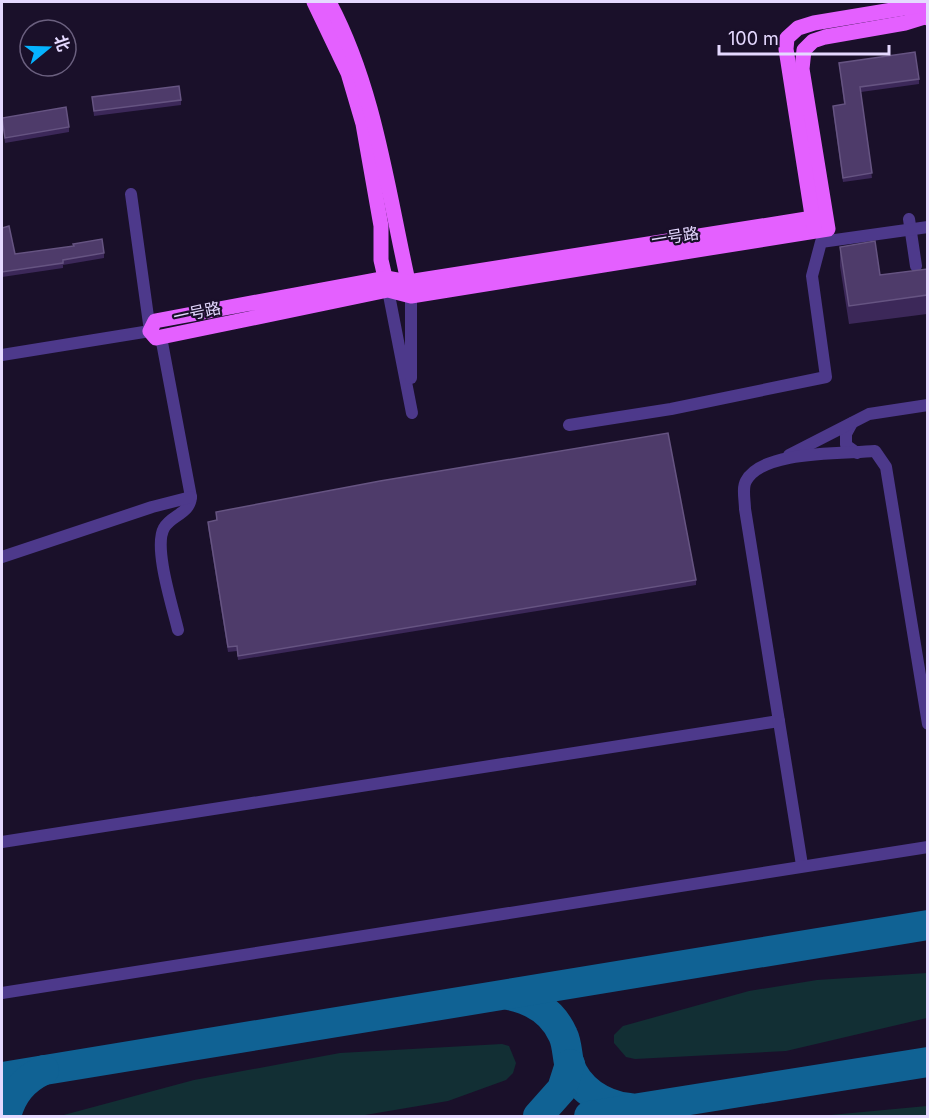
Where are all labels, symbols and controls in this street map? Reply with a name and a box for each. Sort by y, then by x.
north arrow [18,18,78,78]
scale bar [719,18,888,56]
text: 100 m [728,28,779,49]
text: 北 [50,32,74,54]
street label: 一号路 [650,222,700,250]
street label: 一号路 [171,297,223,327]

